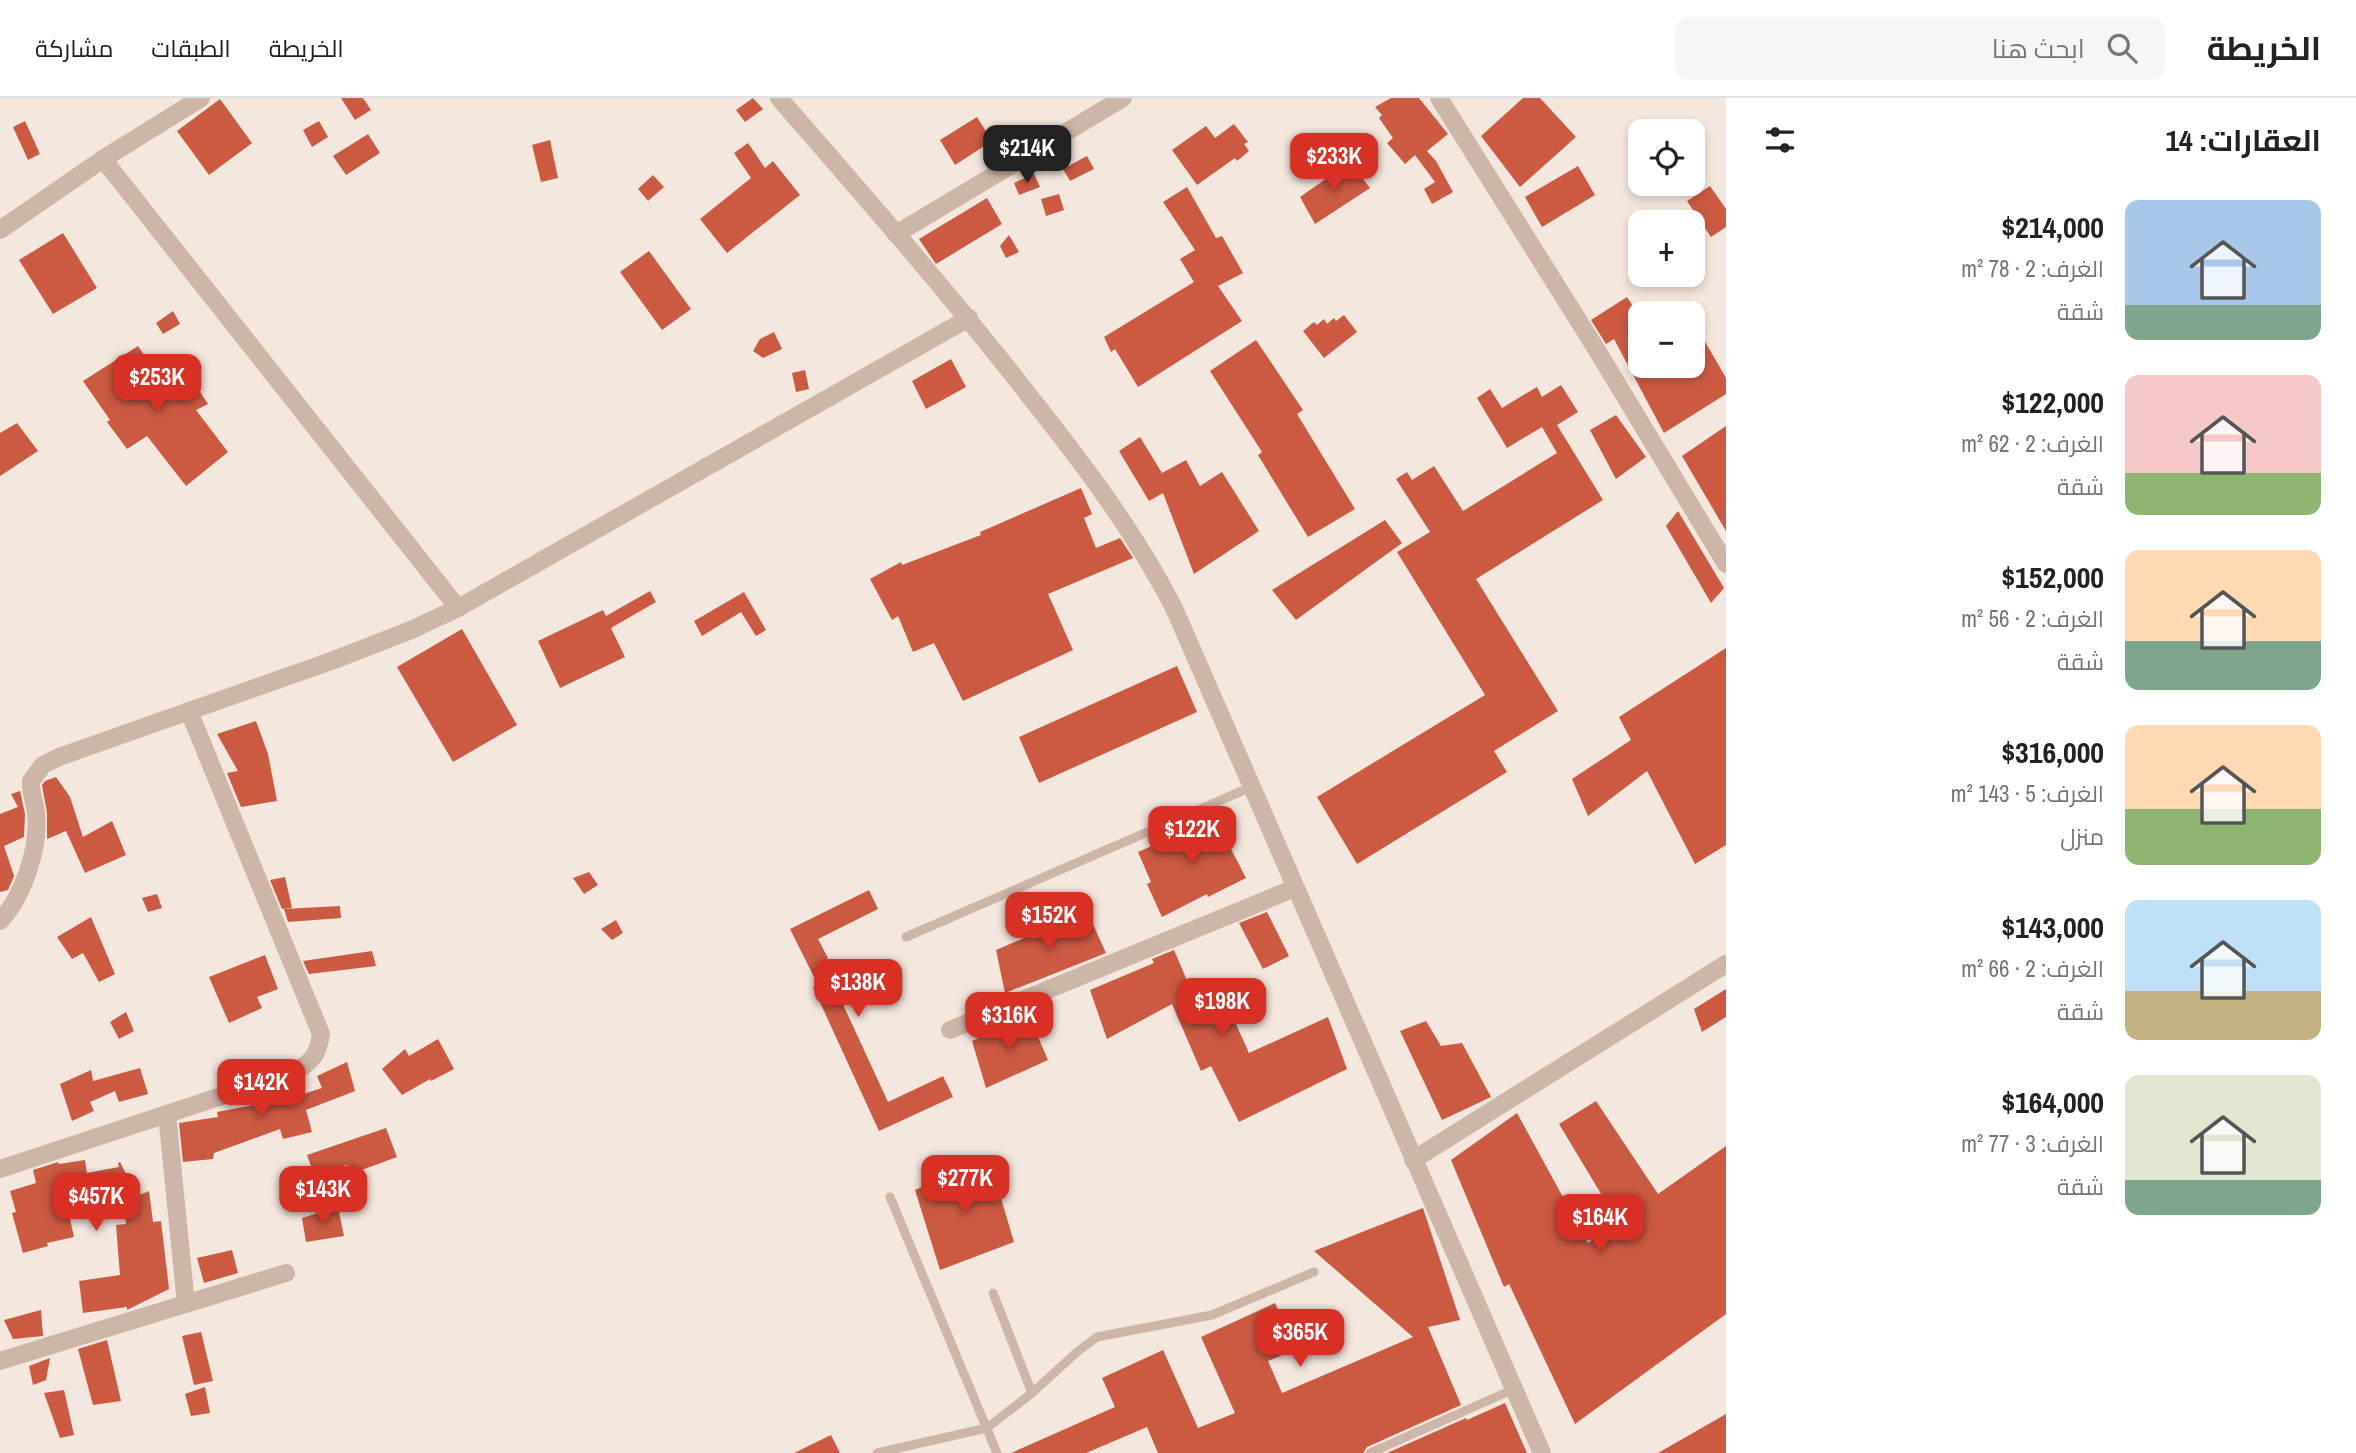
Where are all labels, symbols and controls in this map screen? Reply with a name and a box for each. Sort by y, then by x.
search box [1675,17,2165,80]
text: الخريطة [2207,26,2321,70]
icon: search [2103,29,2141,67]
text: ابحث هنا [1992,31,2085,66]
text: مشاركة [35,32,113,64]
text: الطبقات [151,32,231,64]
text: الخريطة [269,32,344,64]
map controls [1628,119,1705,378]
button: locate [1628,119,1705,196]
text: العقارات: 14 [2165,120,2321,160]
icon: filters [1761,121,1799,159]
pin: $214K [978,126,1076,185]
text: $214K [999,132,1055,163]
pin: $233K [1285,134,1383,193]
text: $233K [1306,140,1362,171]
text: $214,000 [2001,207,2104,247]
button: + [1628,210,1705,287]
icon: home [2181,228,2265,312]
text: الغرف: 2 · 78 m² [1961,253,2104,284]
text: شقة [2057,296,2104,327]
button: − [1628,301,1705,378]
pin: $253K [108,354,206,414]
text: $253K [129,361,185,392]
text: $122,000 [2001,382,2104,422]
icon: home [2181,403,2265,487]
text: الغرف: 2 · 62 m² [1961,428,2104,459]
text: شقة [2057,471,2104,502]
text: $152,000 [2001,557,2104,597]
icon: home [2181,578,2265,662]
text: الغرف: 2 · 56 m² [1961,603,2104,634]
text: شقة [2057,646,2104,677]
text: $316,000 [2001,732,2104,772]
icon: home [2181,753,2265,837]
text: الغرف: 5 · 143 m² [1951,778,2104,809]
pin: $122K [1143,806,1241,866]
text: $122K [1164,813,1220,844]
text: منزل [2060,821,2104,852]
pin: $152K [1000,892,1098,952]
text: $152K [1021,899,1077,930]
text: $143,000 [2001,907,2104,947]
icon: home [2181,928,2265,1012]
text: الغرف: 2 · 66 m² [1961,953,2104,984]
pin: $138K [809,960,907,1019]
text: $138K [830,966,886,997]
pin: $198K [1173,978,1271,1038]
text: $198K [1194,985,1250,1016]
pin: $316K [960,992,1058,1052]
text: شقة [2057,996,2104,1027]
text: $316K [981,999,1037,1030]
pin: $142K [212,1060,310,1119]
text: $142K [233,1066,289,1097]
text: $164,000 [2001,1082,2104,1122]
icon: home [2181,1103,2265,1187]
text: الغرف: 3 · 77 m² [1961,1128,2104,1159]
pin: $277K [916,1156,1014,1215]
text: $277K [937,1162,993,1193]
pin: $143K [274,1166,372,1226]
text: شقة [2057,1171,2104,1202]
text: $143K [295,1173,351,1204]
pin: $457K [47,1174,145,1233]
text: $457K [68,1180,124,1211]
pin: $164K [1551,1194,1649,1254]
text: $164K [1572,1201,1628,1232]
pin: $365K [1251,1310,1349,1369]
text: $365K [1272,1316,1328,1347]

